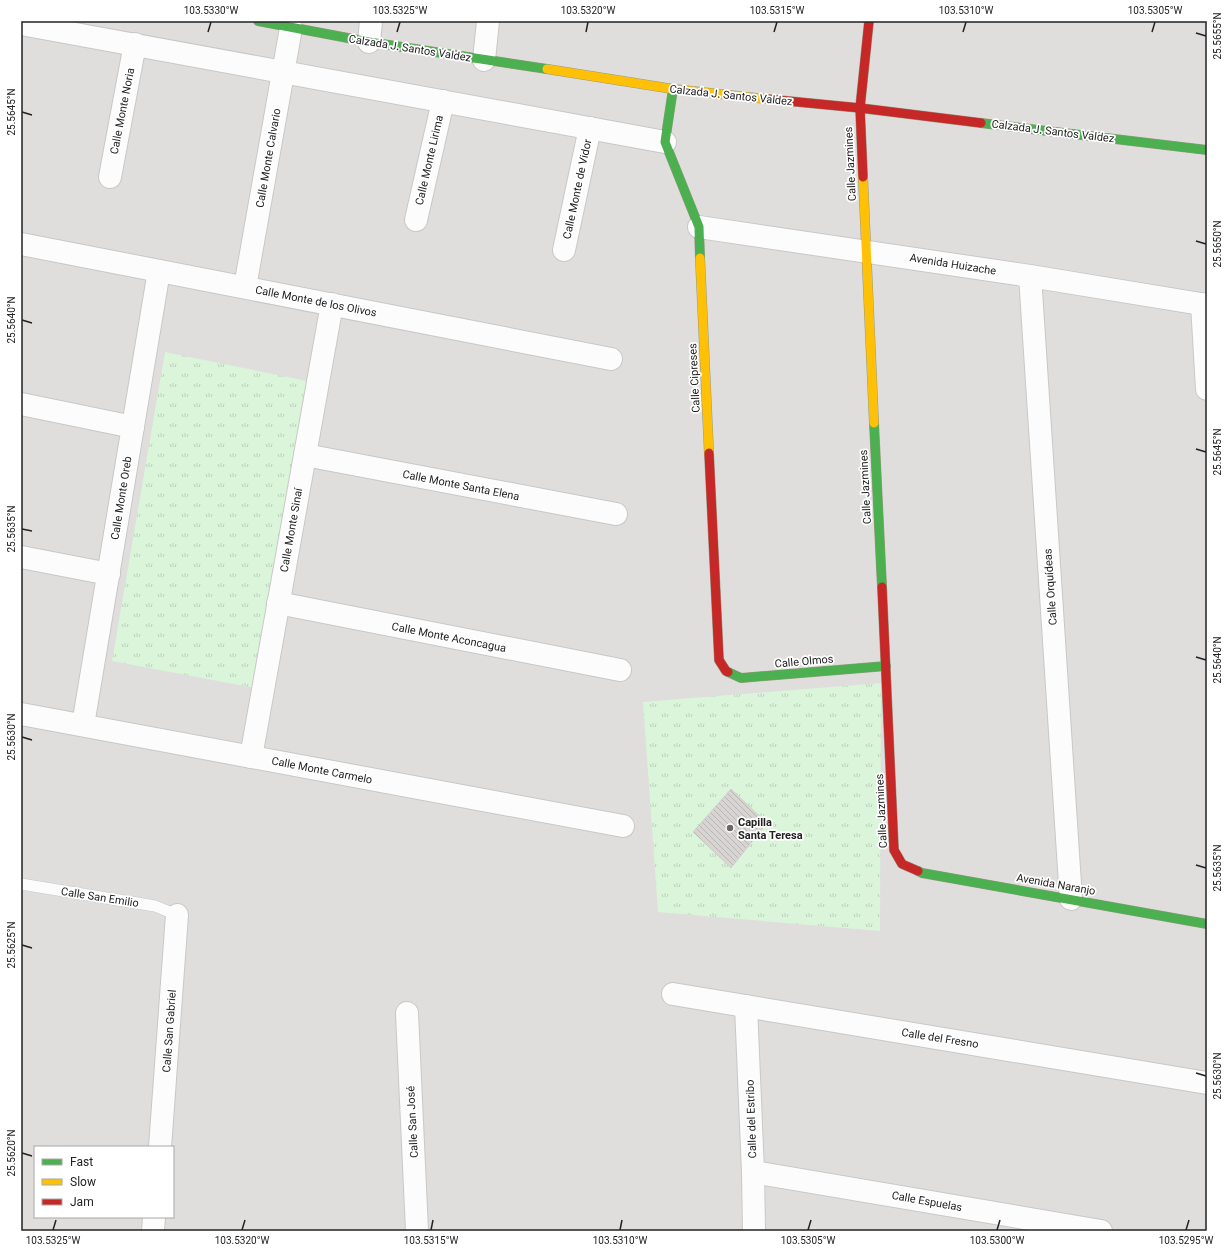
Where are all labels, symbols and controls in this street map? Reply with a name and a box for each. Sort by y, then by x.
text: 103.5330°W [184,5,238,16]
text: 103.5325°W [373,5,427,16]
text: 103.5320°W [561,5,615,16]
text: 103.5315°W [750,5,804,16]
text: 103.5310°W [939,5,993,16]
text: 103.5305°W [1128,5,1182,16]
text: 25.5655°N [1212,12,1223,60]
street label: Calzada J. Santos Valdez [348,32,472,65]
street label: Calle Monte Noria [108,67,137,155]
street label: Calzada J. Santos Valdez [669,83,794,108]
text: 25.5645°N [6,88,17,136]
street label: Calle Monte Calvario [253,107,284,209]
street label: Calle Monte Lirima [413,114,446,206]
street label: Calzada J. Santos Valdez [991,118,1116,146]
street label: Calle Jazmines [842,126,859,202]
street label: Calle Monte de Vidor [561,138,594,240]
text: 25.5650°N [1212,220,1223,268]
street label: Avenida Huizache [909,251,997,278]
street label: Calle Monte de los Olivos [254,283,378,320]
text: 25.5640°N [6,296,17,344]
street label: Calle Cipreses [686,343,703,413]
text: 25.5645°N [1212,428,1223,476]
street label: Calle Jazmines [857,449,874,525]
street label: Calle Monte Oreb [108,455,135,541]
street label: Calle Monte Santa Elena [401,468,521,503]
street label: Calle Monte Sinaí [278,486,306,573]
text: 25.5635°N [6,505,17,553]
street label: Calle Orquídeas [1041,548,1060,626]
street label: Calle Monte Aconcagua [391,620,507,655]
text: 25.5640°N [1212,636,1223,684]
street label: Calle Olmos [774,652,834,671]
text: 25.5630°N [6,713,17,761]
street label: Calle Monte Carmelo [270,754,373,787]
street label: Calle Jazmines [873,773,890,849]
place label: Capilla Santa Teresa [738,816,803,842]
marker: Capilla Santa Teresa [725,823,735,833]
text: 25.5635°N [1212,844,1223,892]
street label: Avenida Naranjo [1015,871,1096,898]
street label: Calle San Emilio [60,885,140,910]
text: 25.5625°N [6,921,17,969]
street label: Calle San Gabriel [160,989,179,1073]
street label: Calle del Fresno [900,1026,979,1051]
text: 25.5630°N [1212,1052,1223,1100]
street label: Calle del Estribo [744,1079,759,1159]
street label: Calle San José [404,1085,421,1158]
text: 25.5620°N [6,1129,17,1177]
legend [34,1146,174,1218]
text: Fast [70,1155,93,1169]
text: Slow [70,1175,96,1189]
street label: Calle Espuelas [891,1189,964,1214]
text: Jam [70,1195,94,1209]
text: 103.5325°W [26,1235,80,1246]
text: 103.5320°W [215,1235,269,1246]
text: 103.5315°W [404,1235,458,1246]
text: 103.5310°W [593,1235,647,1246]
text: 103.5305°W [781,1235,835,1246]
text: 103.5300°W [970,1235,1024,1246]
text: 103.5295°W [1159,1235,1213,1246]

